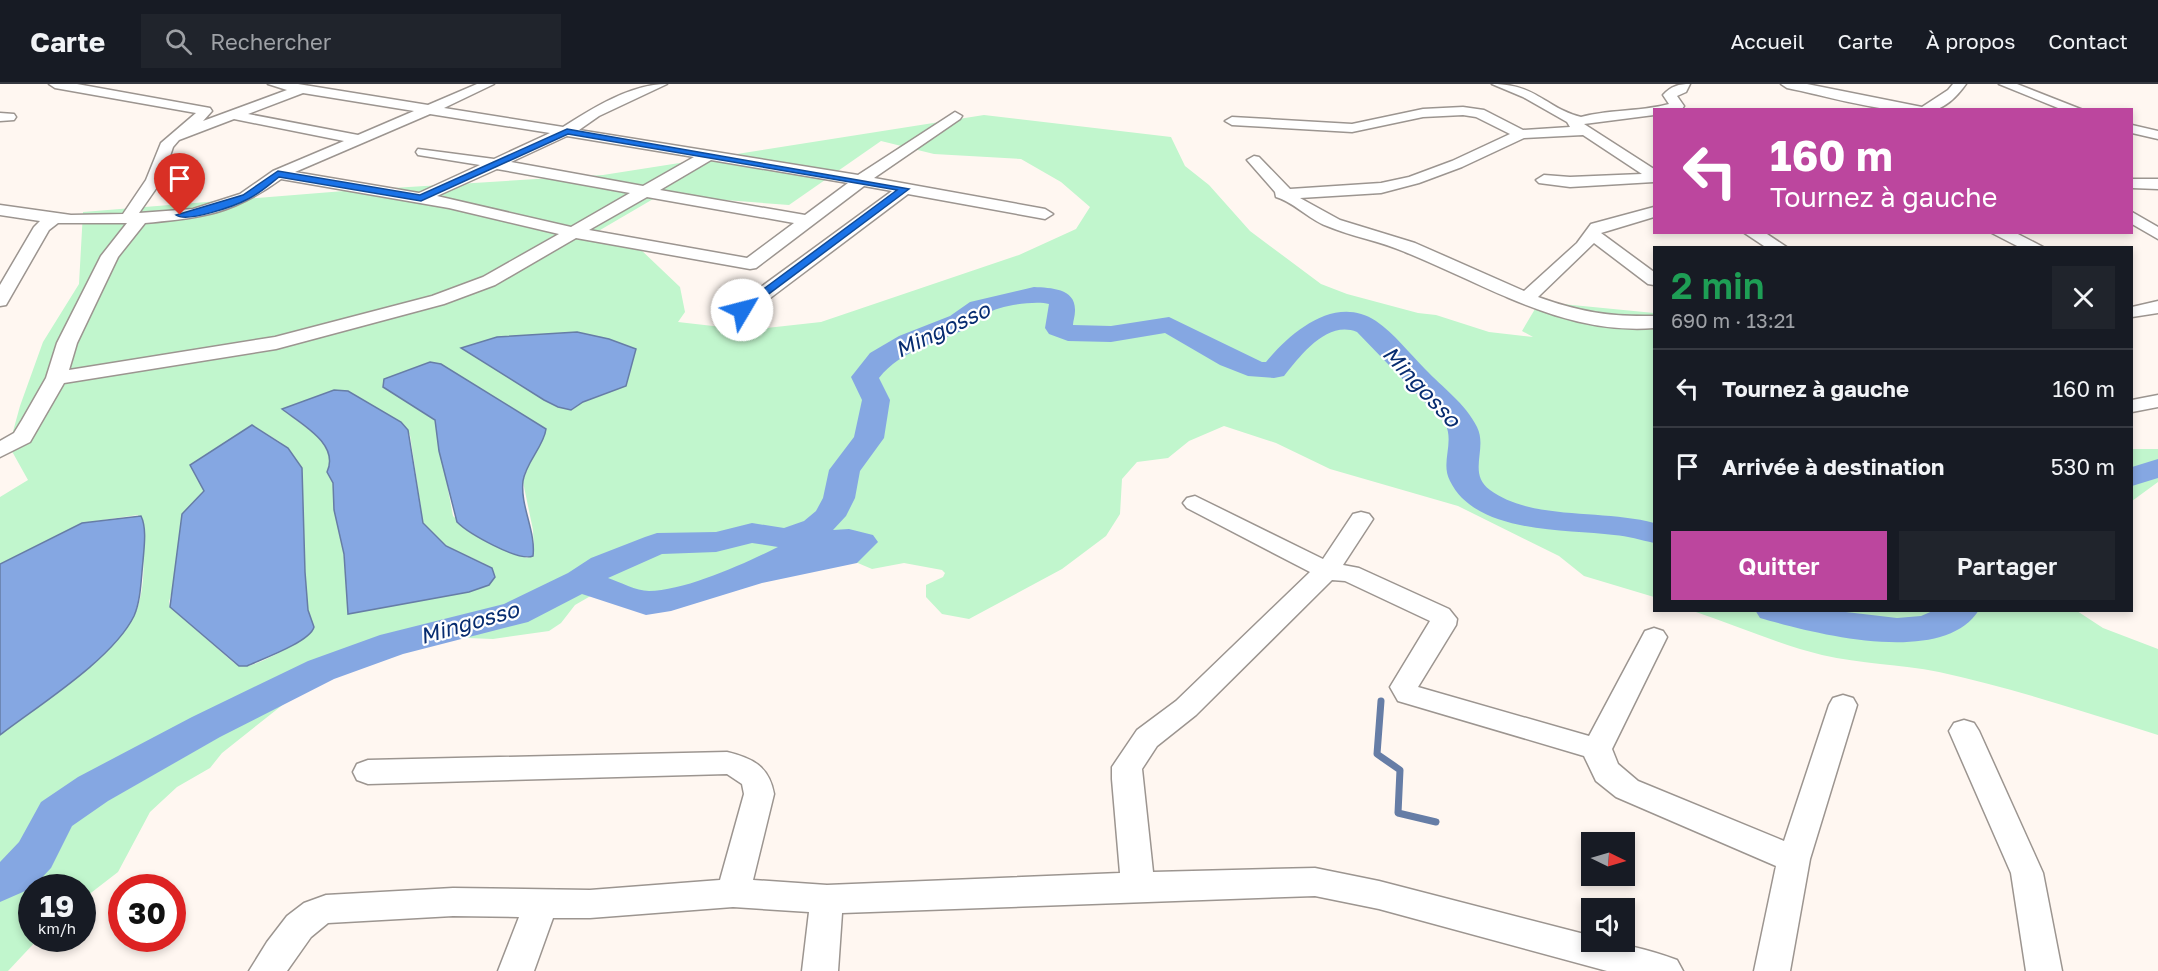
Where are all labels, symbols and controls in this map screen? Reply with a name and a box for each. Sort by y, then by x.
search box [141,14,561,68]
text: Carte [30,25,105,58]
icon: search [162,25,195,58]
text: Rechercher [210,28,331,55]
text: Accueil [1731,28,1804,54]
text: Carte [1837,28,1893,54]
text: À propos [1926,28,2015,54]
text: Contact [2048,28,2128,54]
text: 160 m [1770,130,1893,180]
icon: left [1671,132,1749,210]
pin [154,153,205,215]
icon: arrive [163,162,196,195]
text: Tournez à gauche [1770,181,1997,213]
text: 2 min [1671,264,1765,307]
button: close [2052,266,2115,329]
position arrow [710,278,774,342]
water label: Mingosso [890,295,995,363]
text: 690 m · 13:21 [1671,308,1795,332]
water label: Mingosso [1377,340,1468,434]
icon: left [1671,372,1704,405]
text: Tournez à gauche [1722,375,1909,402]
text: 160 m [2052,375,2115,402]
icon: arrive [1671,450,1704,483]
text: Arrivée à destination [1722,453,1944,480]
text: 530 m [2051,453,2115,480]
button: Quitter [1671,531,1887,600]
button: Partager [1899,531,2115,600]
water label: Mingosso [416,595,523,649]
north arrow [1581,832,1635,886]
map controls [1581,832,1635,952]
speed limit sign: 30 [108,874,186,952]
text: 19 [40,888,74,924]
button: sound [1581,898,1635,952]
text: km/h [38,919,76,937]

